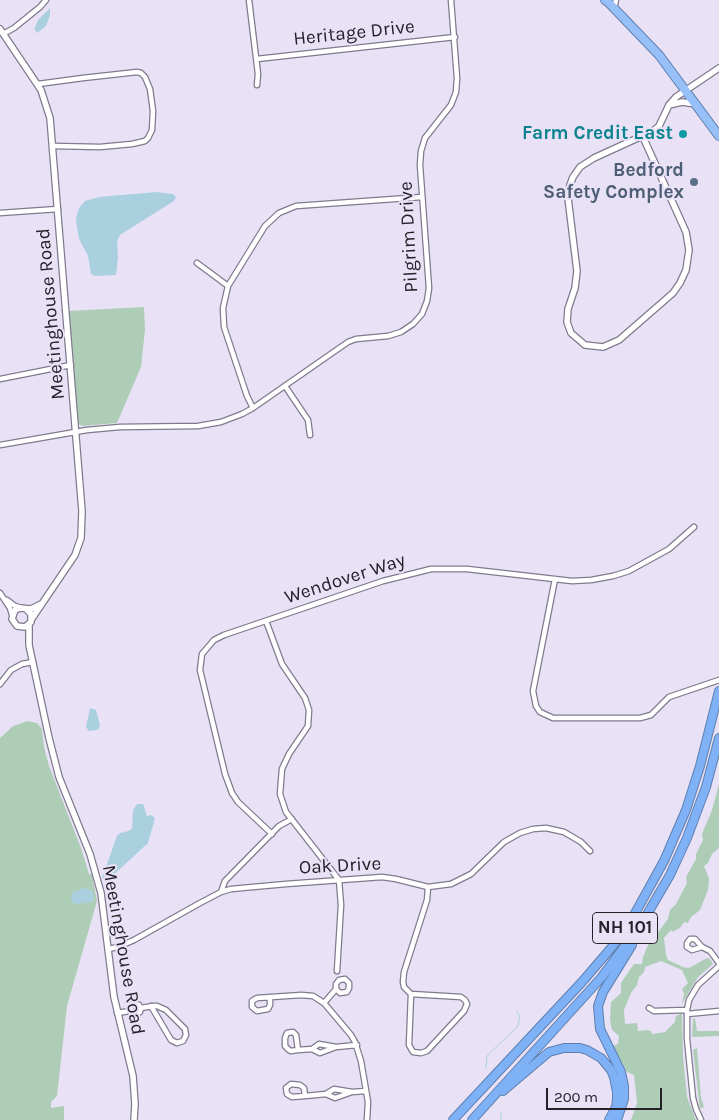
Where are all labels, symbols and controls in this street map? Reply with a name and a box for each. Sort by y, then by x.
street label: Heritage Drive [292,15,416,51]
place label: Farm Credit East [522,123,673,145]
marker: Farm Credit East [677,128,689,140]
place label: Bedford Safety Complex [543,160,684,204]
marker: Bedford Safety Complex [688,176,700,188]
street label: Pilgrim Drive [395,181,423,293]
street label: Meetinghouse Road [32,227,70,401]
street label: Wendover Way [282,549,408,609]
street label: Oak Drive [298,852,382,880]
street label: Meetinghouse Road [97,863,149,1037]
road number: NH 101 [592,912,658,944]
scale bar [549,1078,665,1110]
text: 200 m [554,1088,598,1106]

